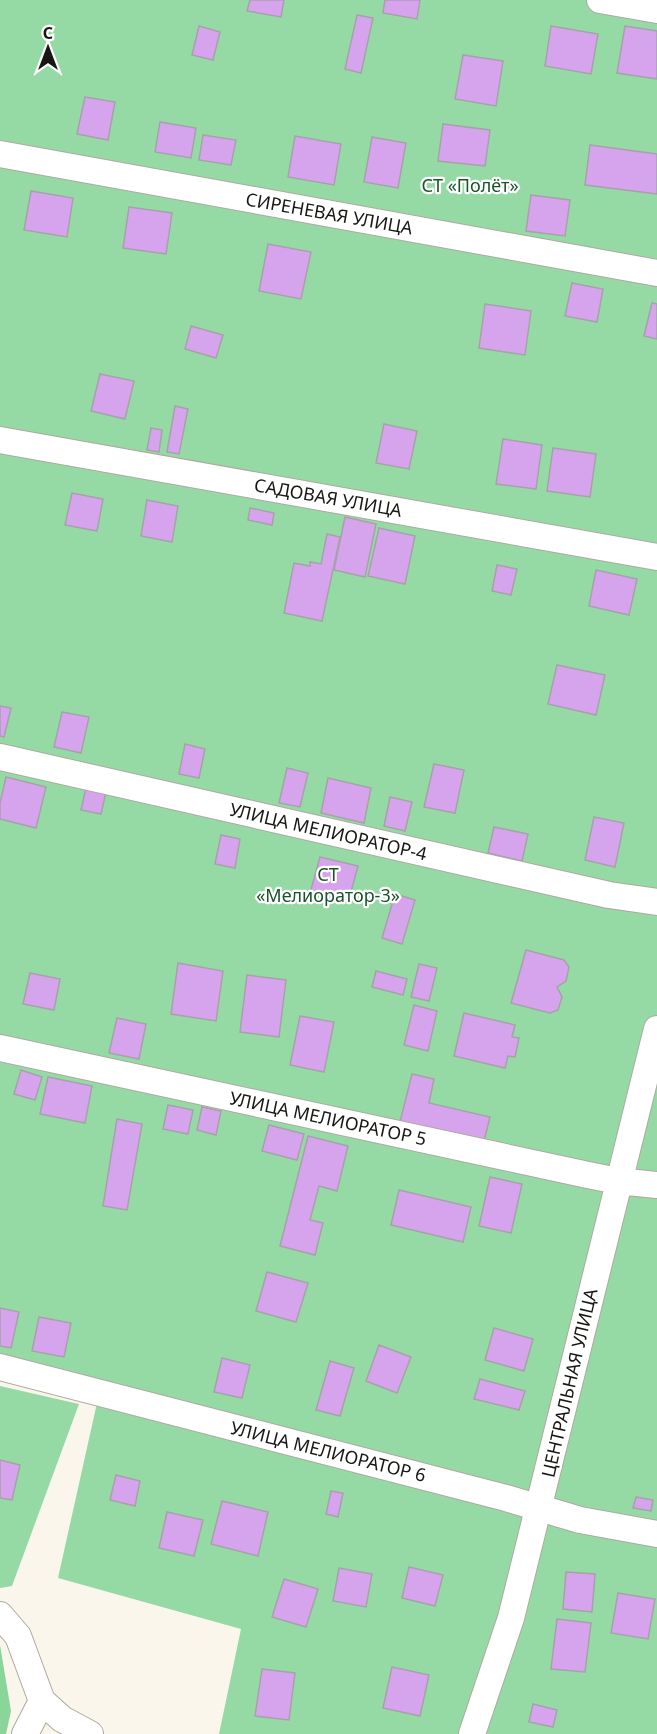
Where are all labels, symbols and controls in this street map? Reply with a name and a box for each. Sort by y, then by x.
north arrow [18,18,78,78]
text: С [43,22,53,44]
park label: СТ «Полёт» [421,173,519,197]
street label: СИРЕНЕВАЯ УЛИЦА [244,187,415,240]
street label: САДОВАЯ УЛИЦА [252,472,404,522]
street label: УЛИЦА МЕЛИОРАТОР-4 [227,797,429,865]
park label: СТ «Мелиоратор-3» [256,862,400,907]
street label: УЛИЦА МЕЛИОРАТОР 5 [228,1085,429,1151]
street label: ЦЕНТРАЛЬНАЯ УЛИЦА [536,1285,603,1480]
street label: УЛИЦА МЕЛИОРАТОР 6 [228,1415,429,1487]

